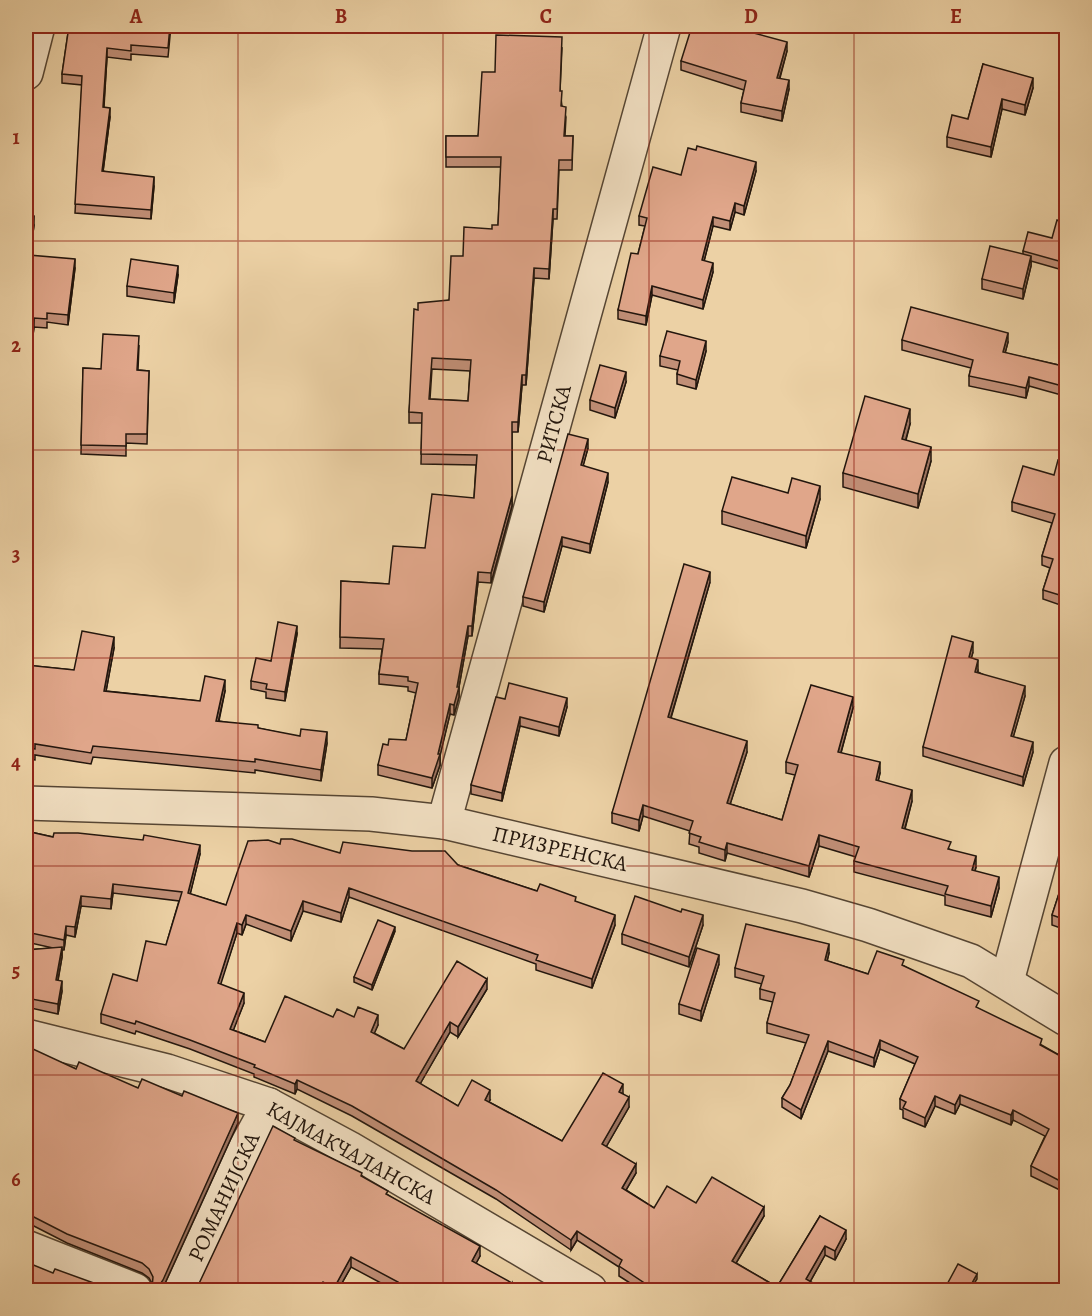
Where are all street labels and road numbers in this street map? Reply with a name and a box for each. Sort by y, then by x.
street label: РИТСКА [529,380,579,467]
street label: ПРИЗРЕНСКА [489,819,632,879]
street label: КАЈМАКЧАЛАНСКА [261,1094,442,1212]
street label: РОМАНИЈСКА [181,1126,268,1267]

